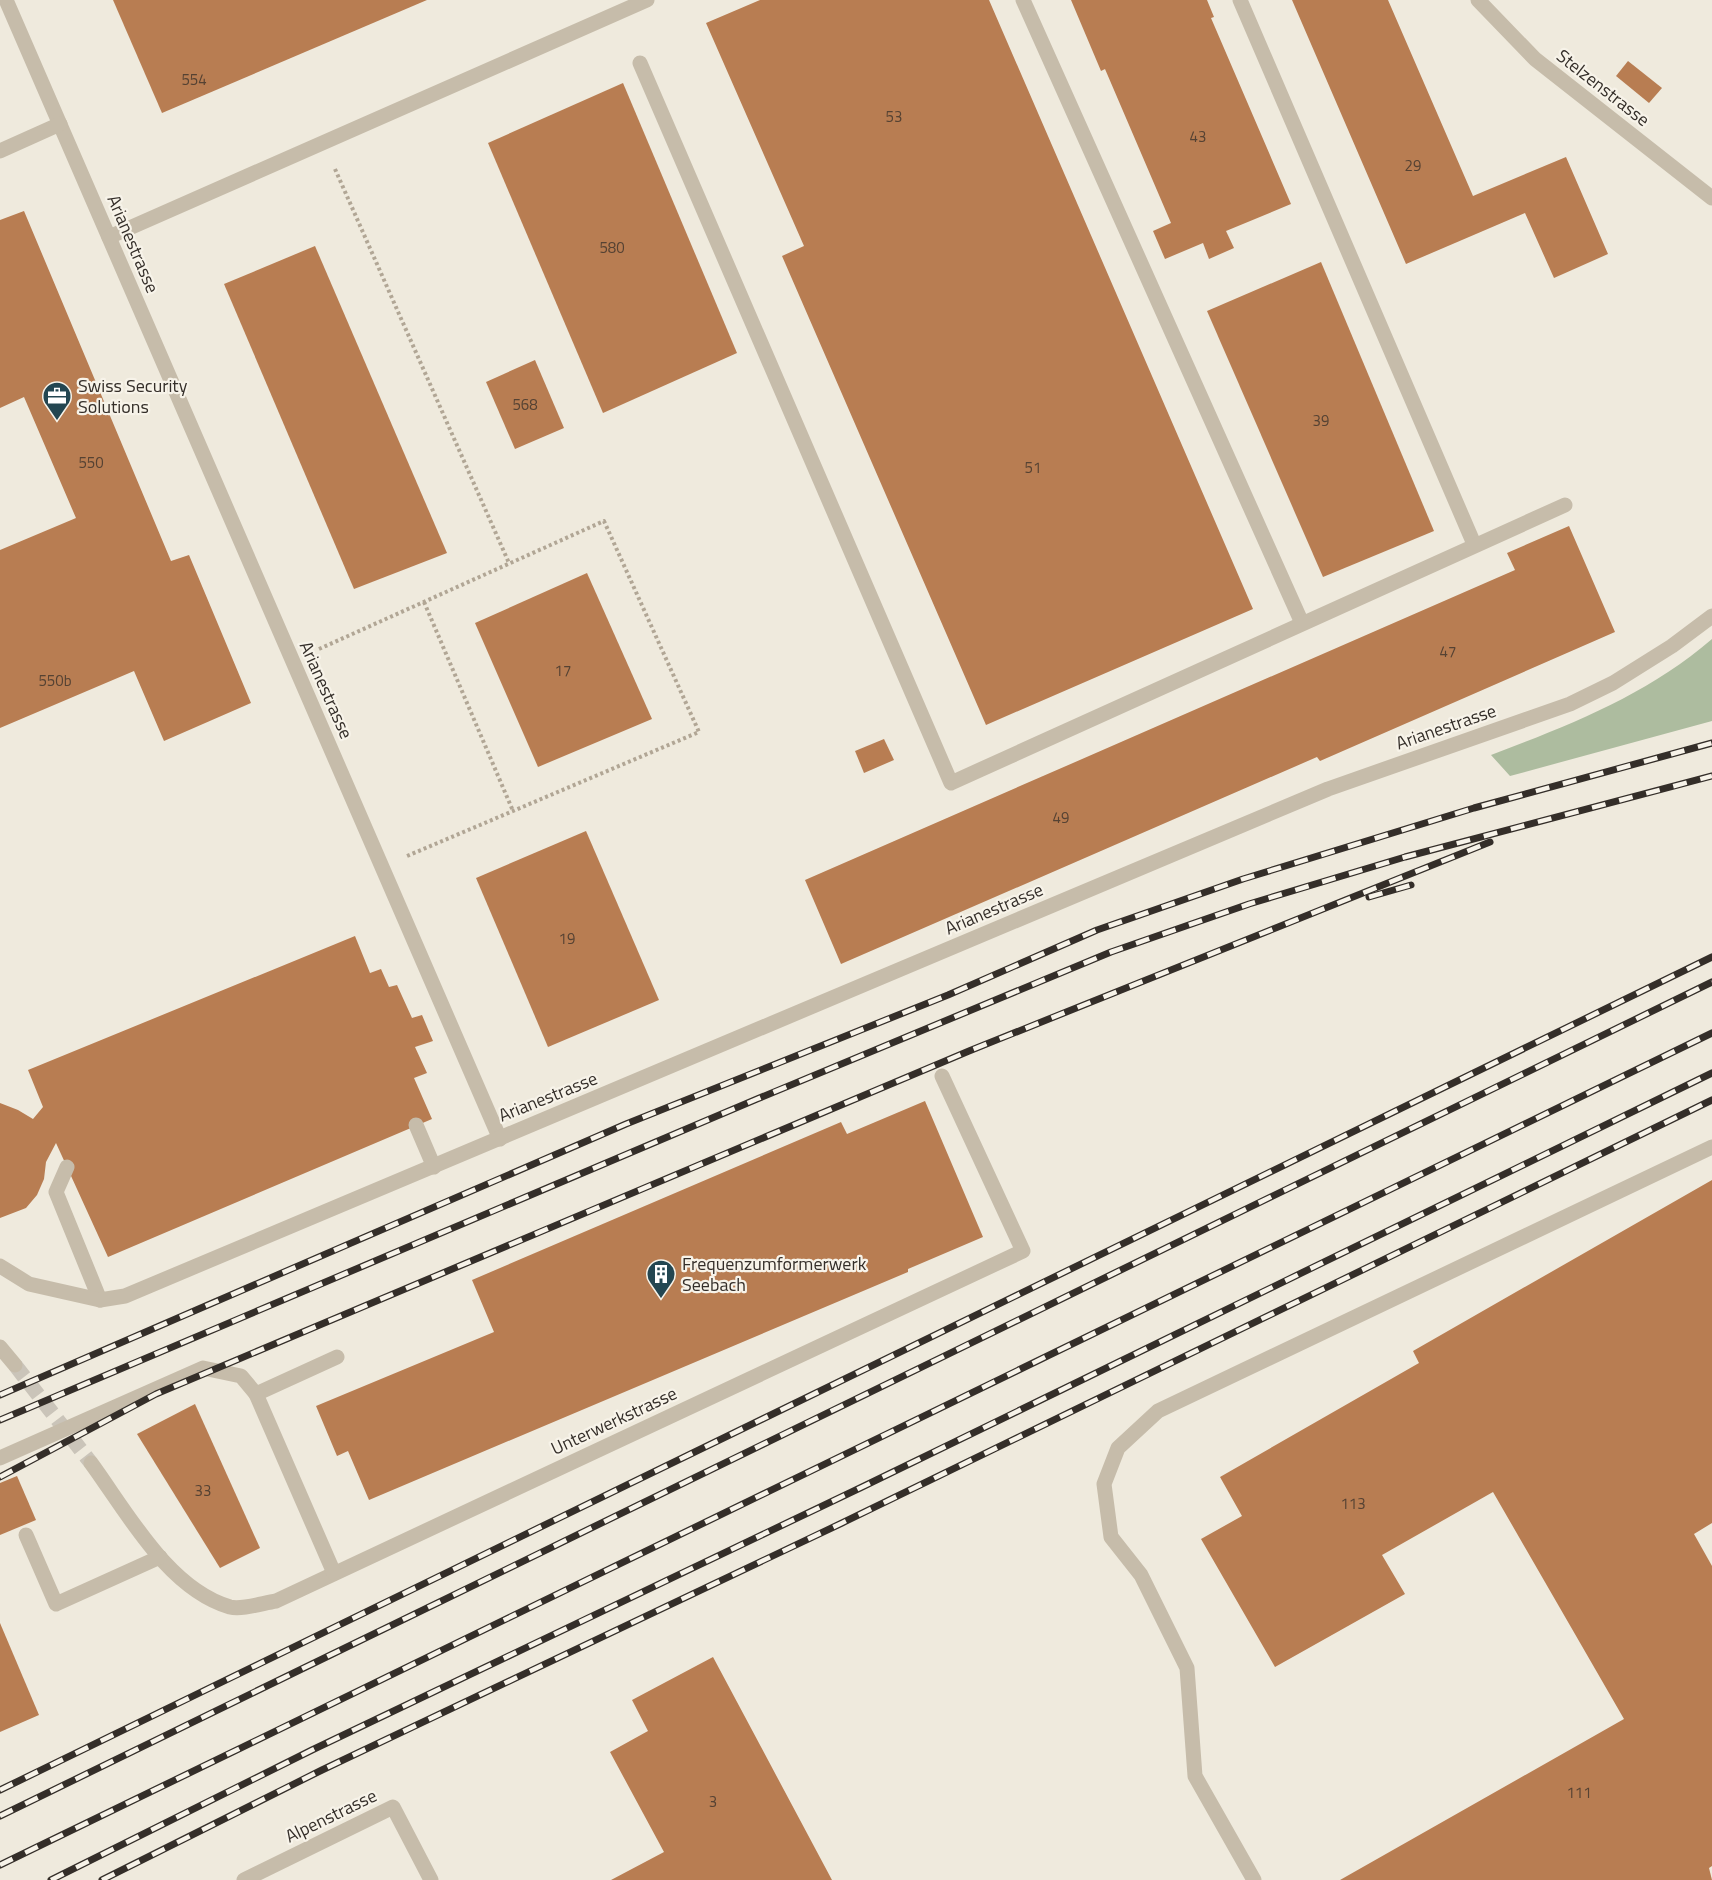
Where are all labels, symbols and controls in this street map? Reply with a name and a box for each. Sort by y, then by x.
street label: Stelzenstrasse [1551,43,1656,133]
house number: 554 [181,68,207,91]
house number: 53 [886,105,902,128]
house number: 43 [1190,125,1206,148]
house number: 29 [1405,154,1421,177]
street label: Arianestrasse [101,190,166,297]
house number: 580 [599,236,625,259]
place label: Swiss Security Solutions [78,372,188,420]
office icon: Swiss Security Solutions [41,380,73,422]
house number: 568 [512,393,538,416]
house number: 39 [1313,409,1329,432]
house number: 550 [78,451,104,474]
house number: 51 [1025,456,1041,479]
street label: Arianestrasse [293,637,360,743]
house number: 47 [1440,640,1456,663]
house number: 17 [555,659,571,682]
house number: 550b [38,669,72,692]
street label: Arianestrasse [1392,697,1500,756]
house number: 49 [1053,806,1069,829]
street label: Arianestrasse [940,876,1047,941]
house number: 19 [559,927,575,950]
street label: Arianestrasse [494,1064,601,1129]
place label: Frequenzumformerwerk Seebach [682,1250,867,1298]
building icon: Frequenzumformerwerk Seebach [645,1258,677,1300]
street label: Unterwerkstrasse [546,1380,681,1462]
house number: 33 [195,1479,211,1502]
house number: 113 [1340,1492,1366,1515]
house number: 111 [1566,1781,1592,1804]
street label: Alpenstrasse [280,1782,381,1849]
house number: 3 [709,1790,717,1813]

